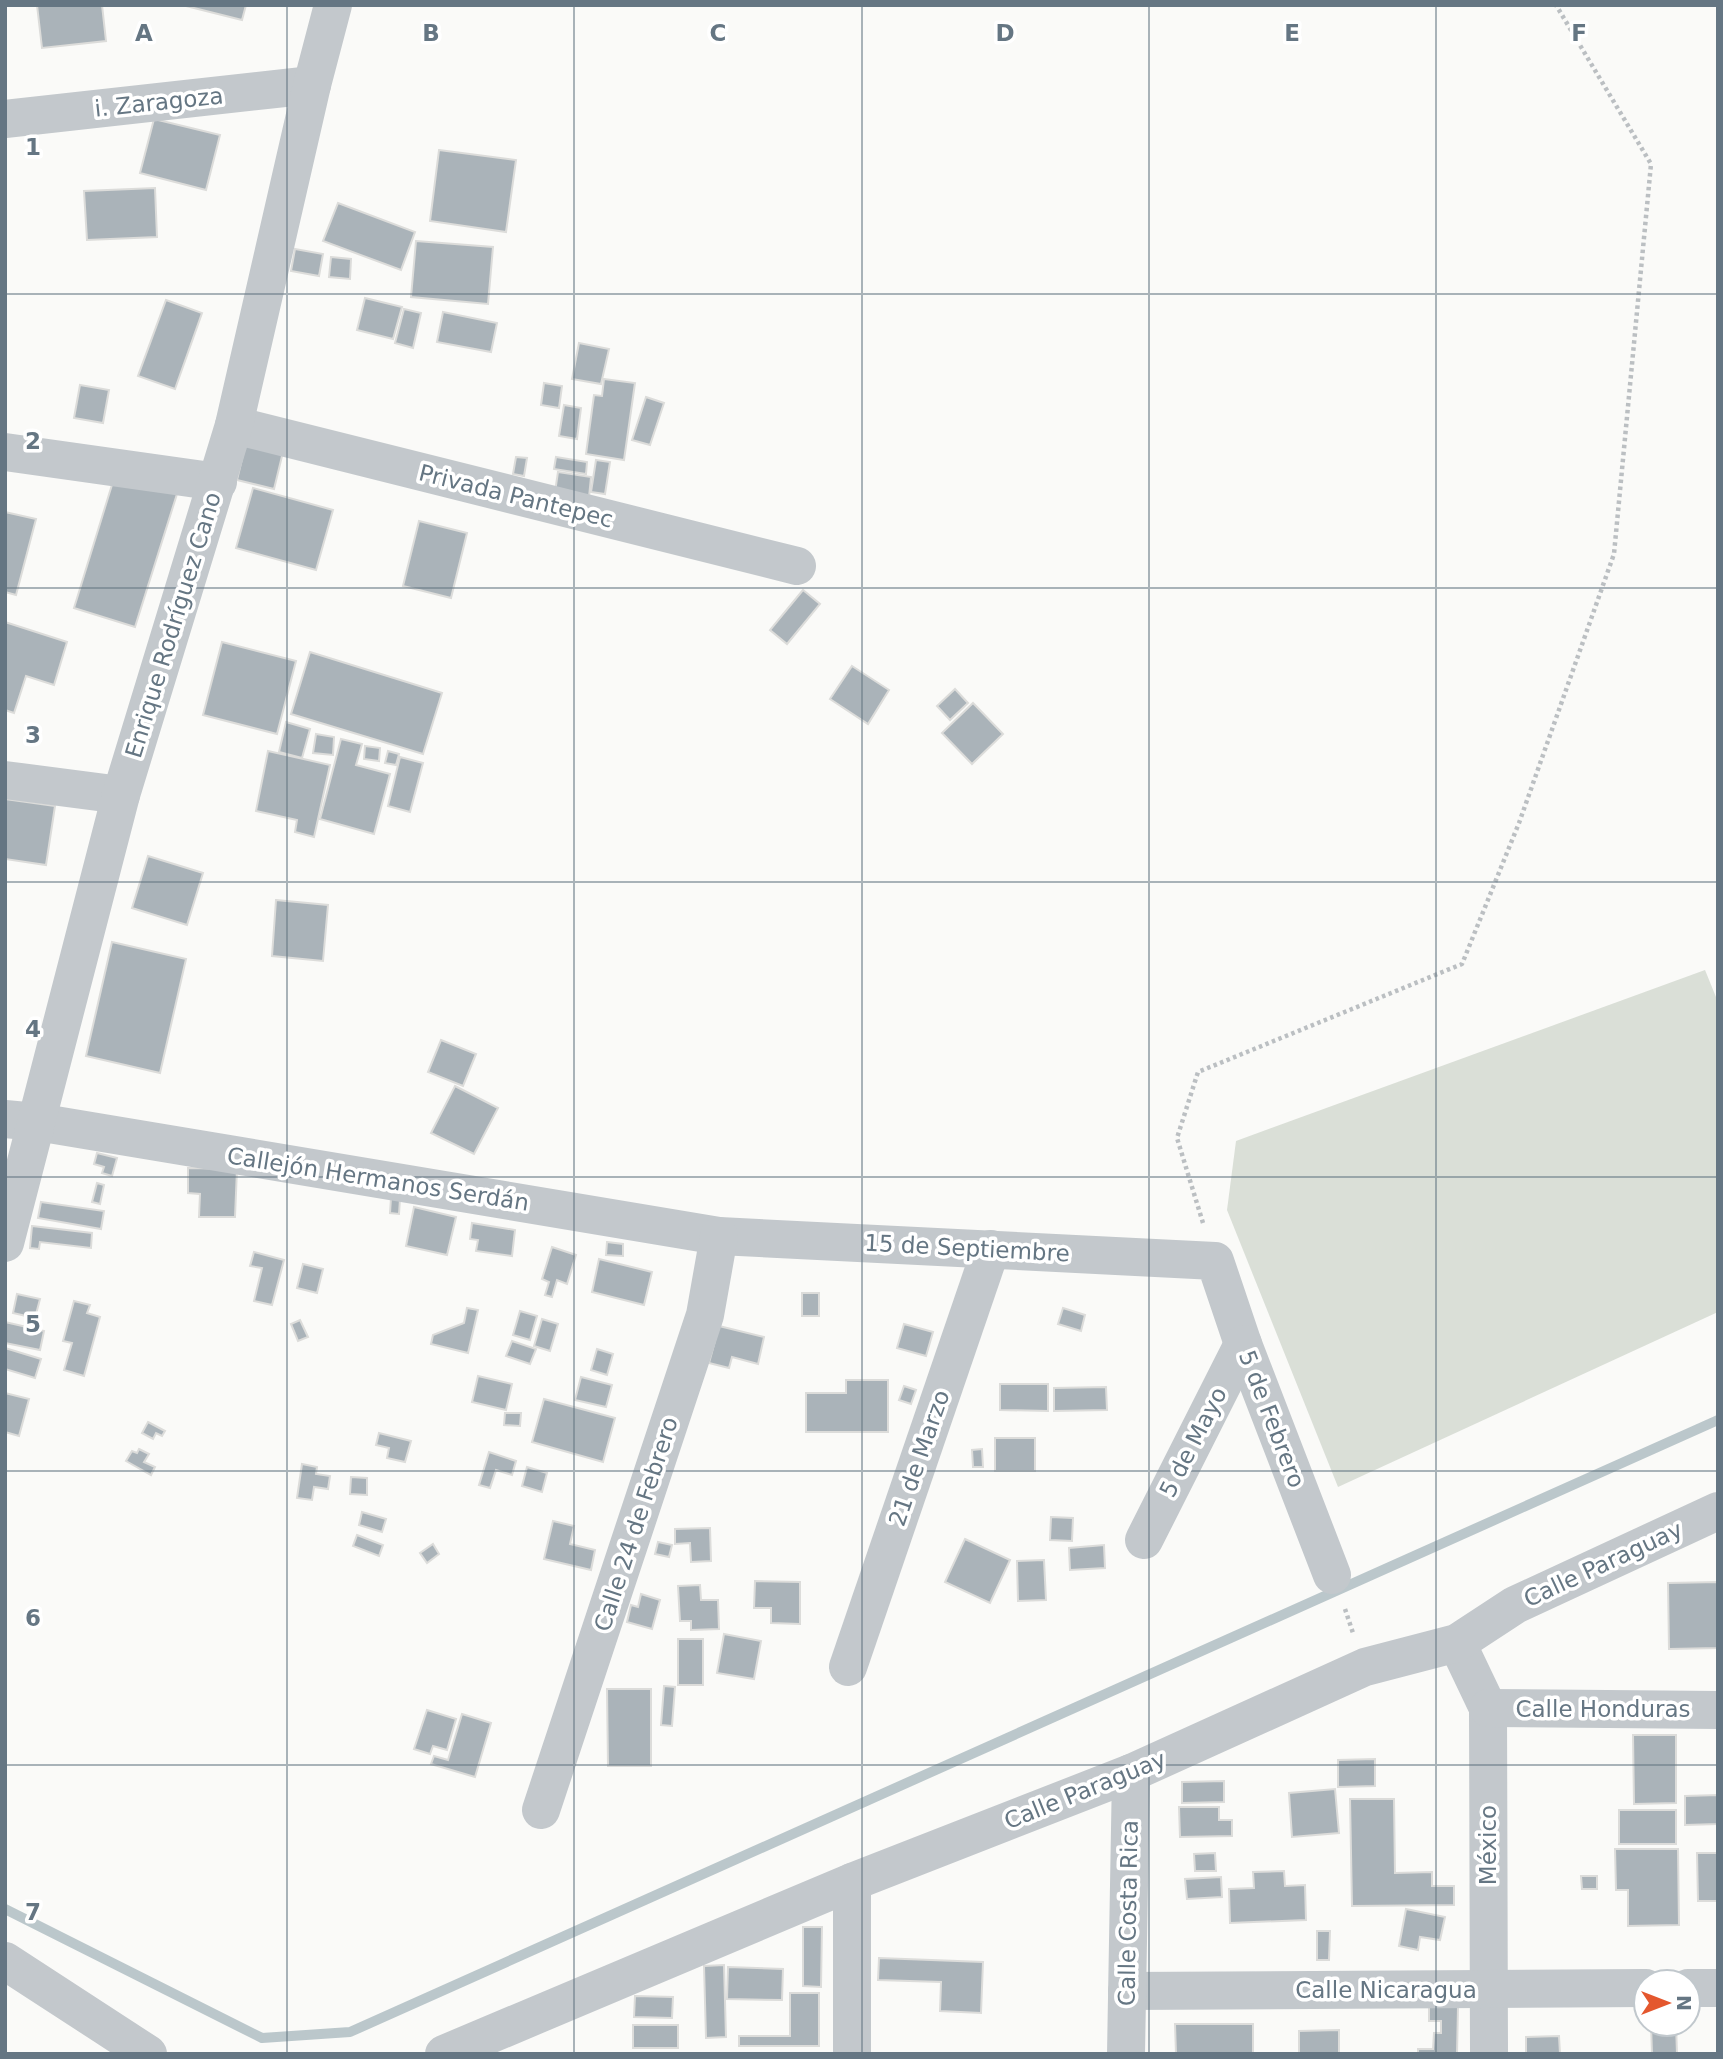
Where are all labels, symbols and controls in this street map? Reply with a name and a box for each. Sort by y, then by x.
text: A [135,20,153,46]
text: B [422,20,440,46]
text: C [710,20,726,46]
text: D [995,20,1015,46]
text: E [1284,20,1300,46]
text: F [1571,20,1587,46]
street label: i. Zaragoza [93,82,225,122]
text: 1 [25,134,41,160]
text: 2 [25,428,41,454]
street label: Privada Pantepec [416,459,616,533]
street label: Enrique Rodríguez Cano [120,489,226,761]
text: 3 [25,722,41,748]
text: 4 [25,1016,41,1042]
street label: Callejón Hermanos Serdán [225,1142,531,1216]
street label: 15 de Septiembre [864,1230,1070,1266]
text: 5 [25,1311,41,1337]
street label: 5 de Febrero [1234,1347,1310,1491]
street label: 5 de Mayo [1154,1383,1232,1501]
street label: 21 de Marzo [884,1387,954,1529]
street label: Calle 24 de Febrero [589,1414,683,1634]
street label: Calle Paraguay [1520,1516,1686,1612]
text: 6 [25,1605,41,1631]
street label: Calle Honduras [1515,1696,1691,1722]
street label: Calle Paraguay [1001,1746,1169,1834]
street label: México [1475,1805,1501,1885]
street label: Calle Costa Rica [1113,1820,1143,2006]
text: 7 [25,1899,41,1925]
north arrow [1632,1968,1702,2038]
street label: Calle Nicaragua [1295,1977,1477,2003]
text: N [1673,1995,1695,2011]

